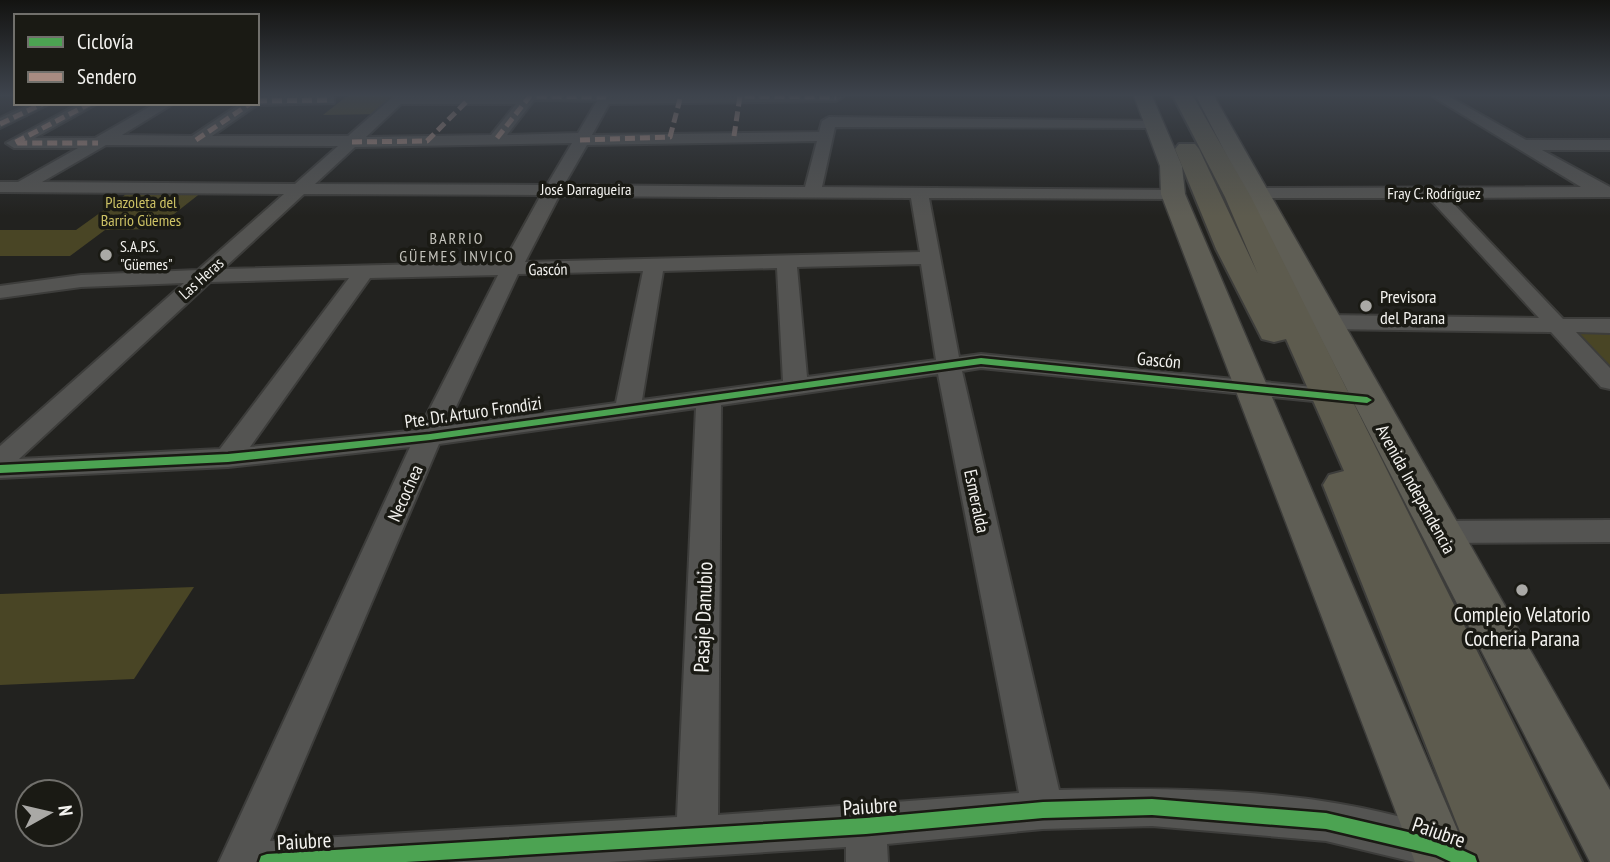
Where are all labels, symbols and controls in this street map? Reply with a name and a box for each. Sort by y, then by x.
legend [14,14,259,105]
text: Ciclovía [77,28,134,55]
text: Sendero [77,63,136,90]
street label: José Darragueira [540,179,631,199]
street label: Fray C. Rodríguez [1387,183,1481,203]
park label: Plazoleta del Barrio Güemes [101,192,181,230]
district label: BARRIO GÜEMES INVICO [399,228,515,266]
place label: S.A.P.S. "Güemes" [120,236,173,274]
marker: S.A.P.S. "Güemes" [98,247,114,263]
street label: Las Heras [175,253,227,303]
street label: Gascón [528,259,568,279]
place label: Previsora del Parana [1380,285,1445,329]
marker: Previsora del Parana [1358,298,1374,314]
street label: Gascón [1136,347,1182,373]
street label: Pte. Dr. Arturo Frondizi [403,391,543,433]
street label: Avenida Independencia [1371,420,1461,558]
street label: Necochea [382,461,428,525]
street label: Esmeralda [959,467,995,535]
street label: Pasaje Danubio [688,561,718,673]
marker: Complejo Velatorio Cocheria Parana [1514,582,1530,598]
place label: Complejo Velatorio Cocheria Parana [1454,601,1590,652]
north arrow [14,778,84,848]
street label: Paiubre [842,791,898,821]
text: N [53,804,78,817]
street label: Paiubre [1409,810,1469,854]
street label: Paiubre [276,826,332,856]

